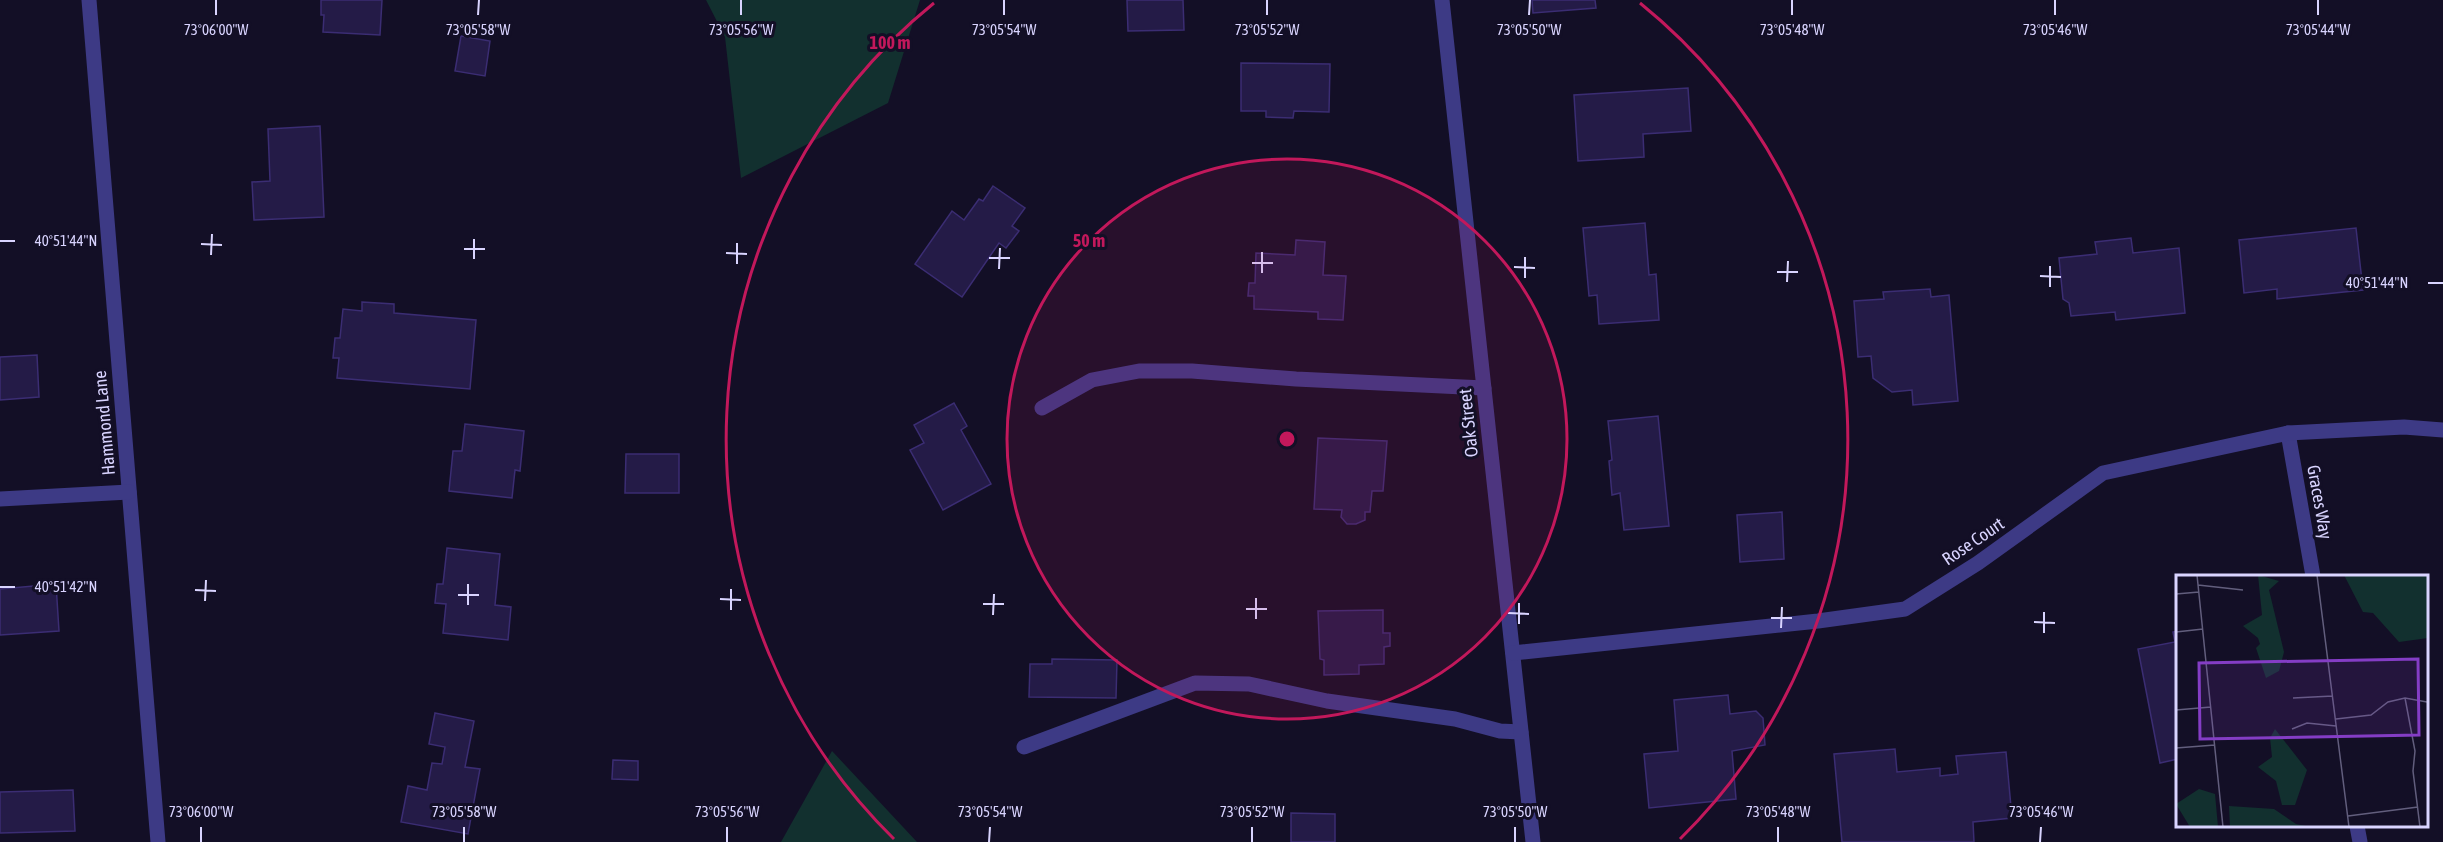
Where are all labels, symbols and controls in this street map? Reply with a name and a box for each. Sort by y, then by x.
text: 73°06'00"W [184,21,248,38]
text: 73°05'58"W [446,21,510,38]
text: 73°05'56"W [709,21,773,38]
text: 73°05'54"W [972,21,1036,38]
text: 73°05'52"W [1235,21,1299,38]
text: 73°05'50"W [1497,21,1561,38]
text: 73°05'48"W [1760,21,1824,38]
text: 73°05'46"W [2023,21,2087,38]
text: 73°05'44"W [2286,21,2350,38]
text: 100 m [870,32,910,53]
text: 50 m [1073,230,1105,251]
text: 40°51'44"N [35,232,97,249]
text: 40°51'44"N [2346,274,2408,291]
street label: Hammond Lane [89,370,119,476]
street label: Oak Street [1454,388,1482,458]
centre of rings [1277,429,1297,449]
street label: Graces Way [2303,463,2337,541]
street label: Rose Court [1938,513,2008,569]
inset map [2176,575,2428,827]
text: 40°51'42"N [35,578,97,595]
text: 73°06'00"W [169,803,233,820]
text: 73°05'58"W [432,803,496,820]
text: 73°05'56"W [695,803,759,820]
text: 73°05'54"W [958,803,1022,820]
text: 73°05'52"W [1220,803,1284,820]
text: 73°05'50"W [1483,803,1547,820]
text: 73°05'48"W [1746,803,1810,820]
text: 73°05'46"W [2009,803,2073,820]

